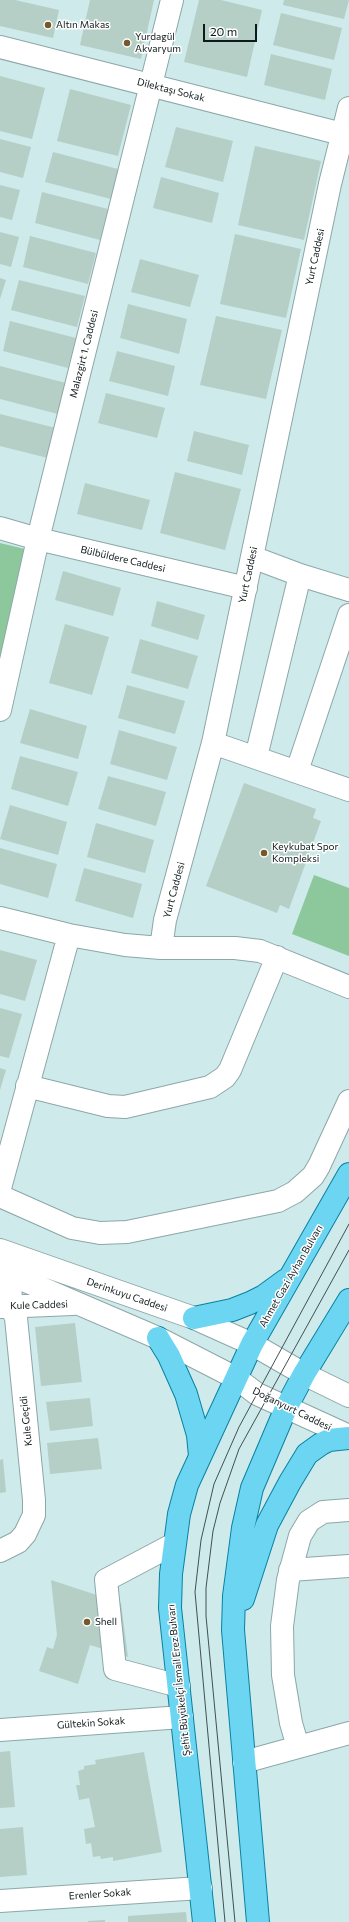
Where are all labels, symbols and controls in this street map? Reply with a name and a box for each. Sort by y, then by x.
scale bar [205,16,259,42]
place label: Altın Makas [56,19,110,31]
marker: Altın Makas [43,20,53,30]
text: 20 m [210,24,237,38]
place label: Yurdagül Akvaryum [135,31,181,54]
marker: Yurdagül Akvaryum [122,38,132,48]
street label: Dilektaşı Sokak [136,76,206,104]
street label: Yurt Caddesi [303,228,327,286]
street label: Malazgirt 1. Caddesi [67,309,101,399]
street label: Bülbüldere Caddesi [79,543,167,575]
street label: Yurt Caddesi [236,546,260,604]
place label: Keykubat Spor Kompleksi [272,841,339,864]
marker: Keykubat Spor Kompleksi [259,848,269,858]
street label: Yurt Caddesi [161,861,187,919]
street label: Ahmet Gazi Ayhan Bulvarı [257,1223,325,1329]
street label: Derinkuyu Caddesi [85,1276,169,1314]
street label: Kule Caddesi [10,1298,68,1312]
street label: Doğanyurt Caddesi [251,1385,333,1433]
street label: Kule Geçidi [17,1395,35,1447]
street label: Şehit Büyükelçi İsmail Erez Bulvarı [165,1604,193,1756]
place label: Shell [95,1616,117,1628]
marker: Shell [82,1617,92,1627]
street label: Gültekin Sokak [57,1715,125,1731]
street label: Erenler Sokak [68,1886,132,1902]

